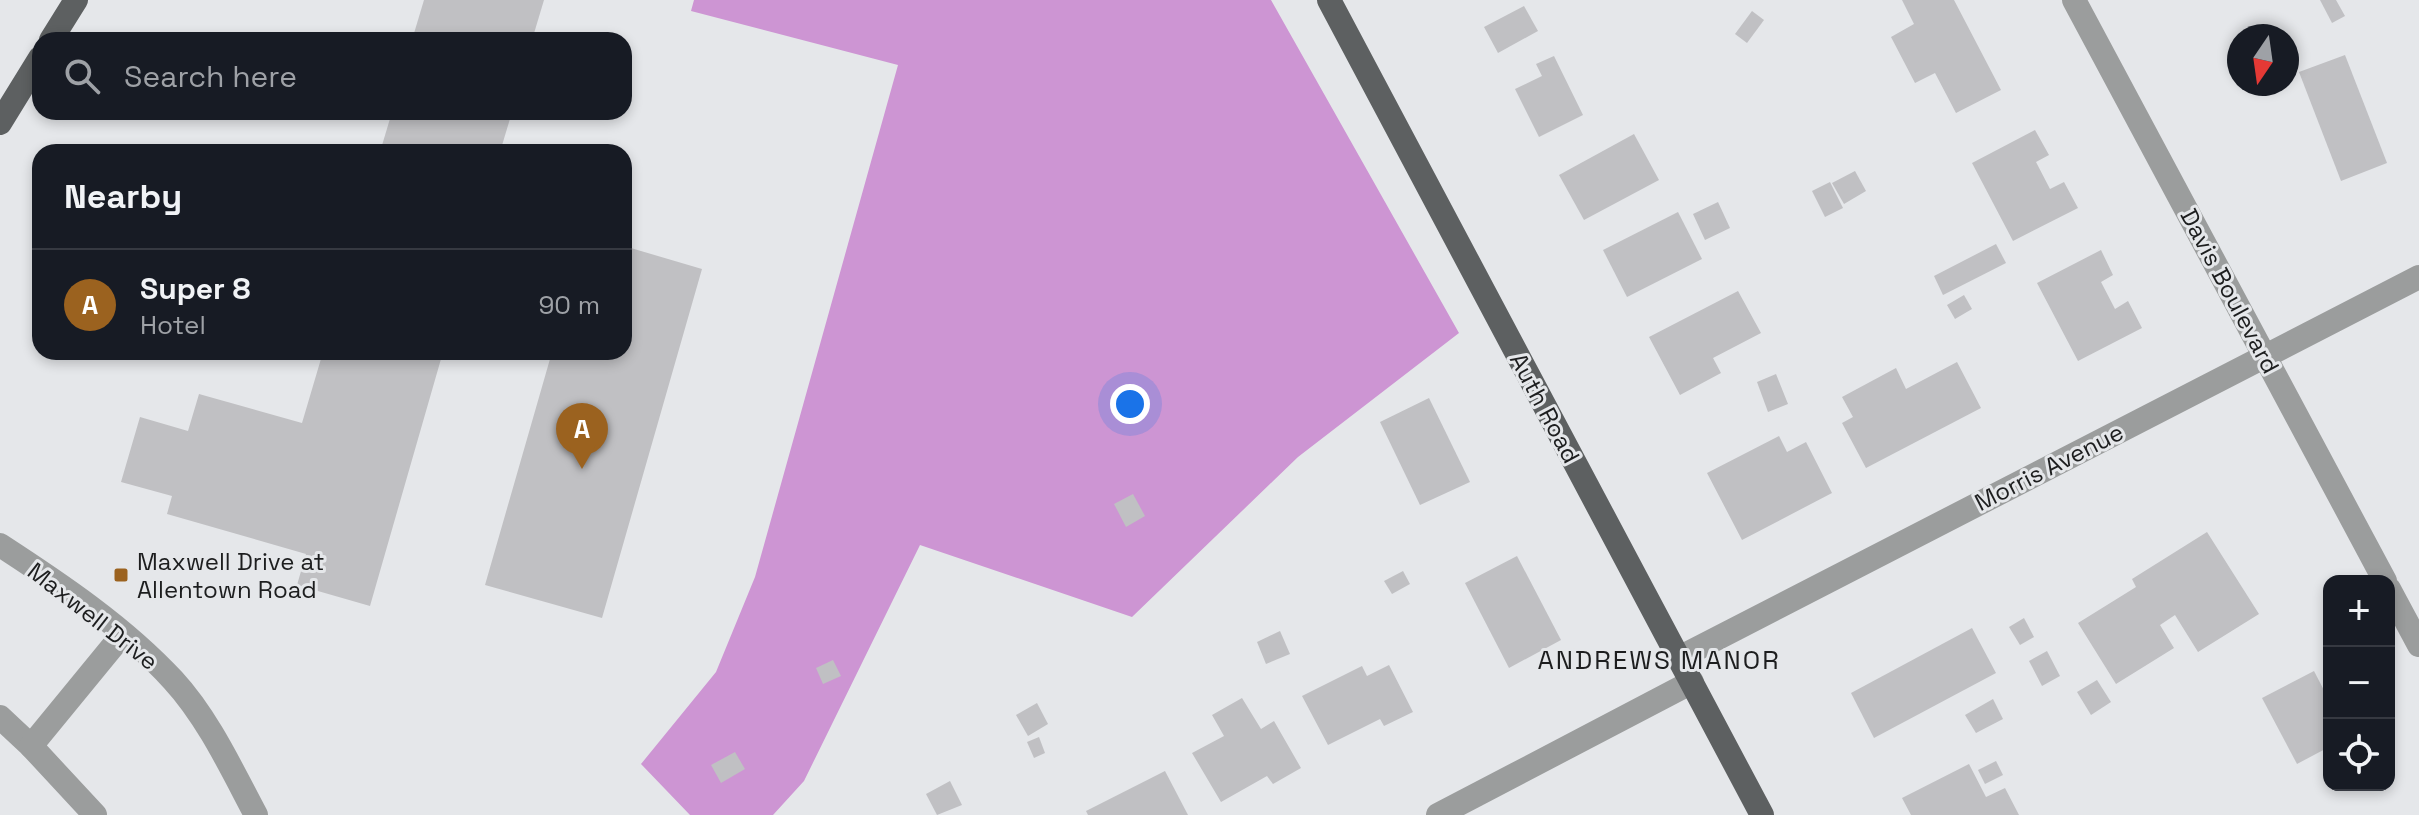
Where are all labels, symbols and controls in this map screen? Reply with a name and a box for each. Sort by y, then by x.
north arrow [2227,24,2299,96]
search box [32,32,632,120]
icon: search [60,54,104,98]
text: Search here [124,57,297,96]
text: Nearby [64,175,182,218]
street label: Davis Boulevard [2174,203,2286,379]
text: Super 8 [140,269,251,308]
text: A [82,288,98,322]
text: 90 m [538,288,600,322]
text: Hotel [140,308,206,342]
street label: Auth Road [1503,347,1587,469]
your location [1110,384,1150,424]
pin: A [556,403,608,469]
street label: Morris Avenue [1969,416,2129,518]
place label: Maxwell Drive at Allentown Road [137,546,325,605]
street label: Maxwell Drive [21,555,165,677]
marker: Maxwell Drive at Allentown Road [112,566,130,584]
map controls [2323,575,2395,791]
button: + [2323,575,2395,647]
district label: ANDREWS MANOR [1537,643,1781,677]
button: − [2323,647,2395,719]
button: locate [2323,719,2395,791]

